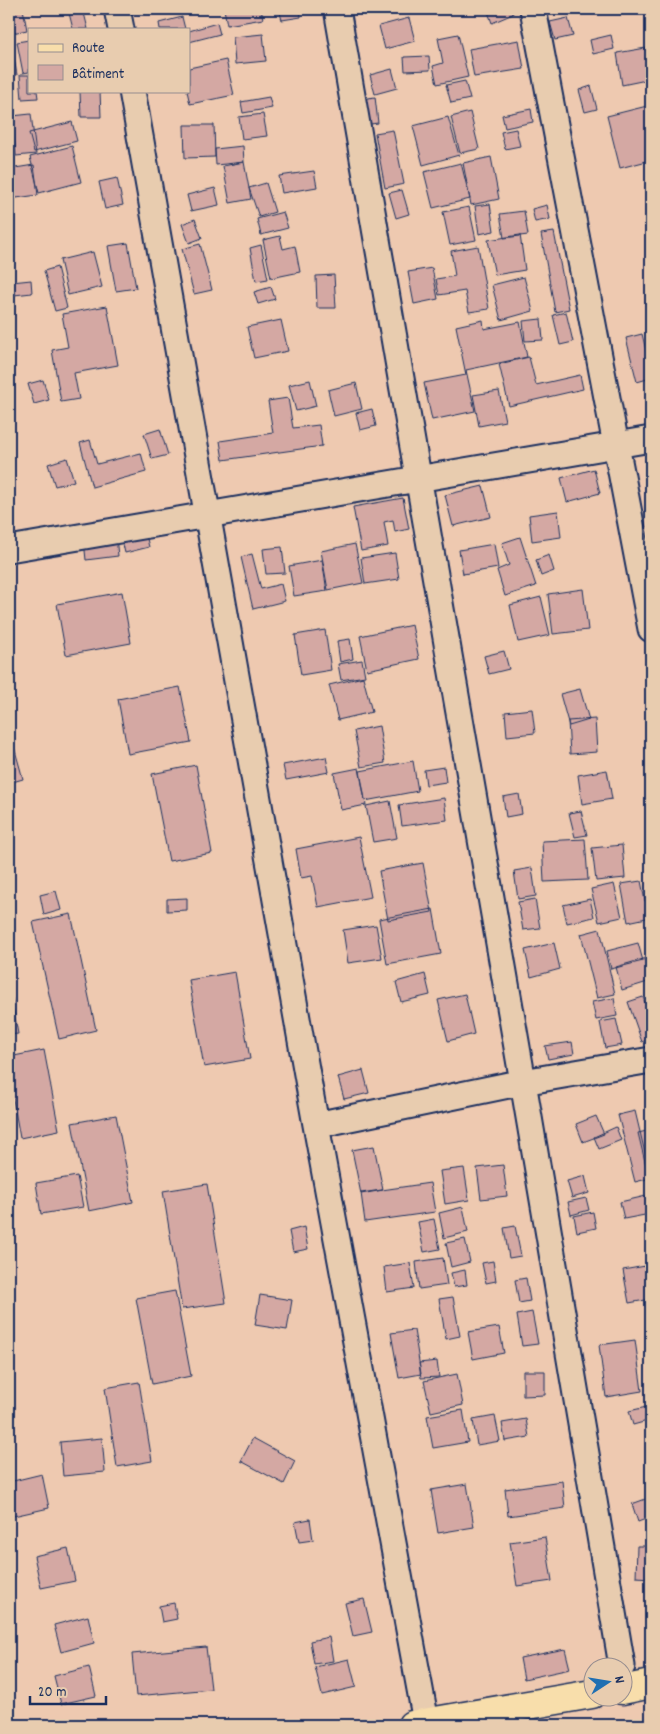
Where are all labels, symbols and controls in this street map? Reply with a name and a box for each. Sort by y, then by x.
legend [28,28,190,92]
text: Route [72,38,105,60]
text: Bâtiment [72,64,125,86]
north arrow [582,1656,632,1706]
scale bar [30,1674,106,1706]
text: N [608,1674,629,1685]
text: 20 m [38,1682,66,1704]

